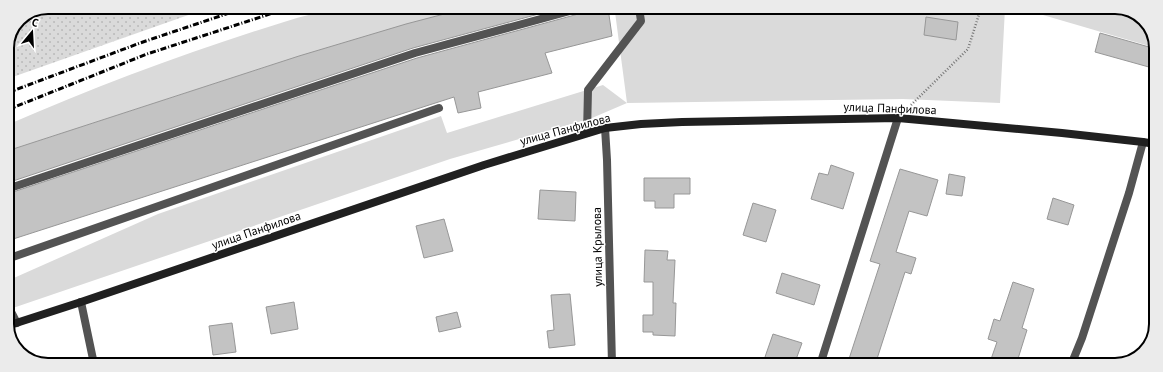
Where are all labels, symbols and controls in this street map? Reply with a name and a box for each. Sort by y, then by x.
north arrow [12,12,52,52]
text: С [30,15,40,30]
street label: улица Панфилова [843,99,937,117]
street label: улица Панфилова [518,110,612,148]
street label: улица Крылова [589,207,605,287]
street label: улица Панфилова [209,208,303,252]

